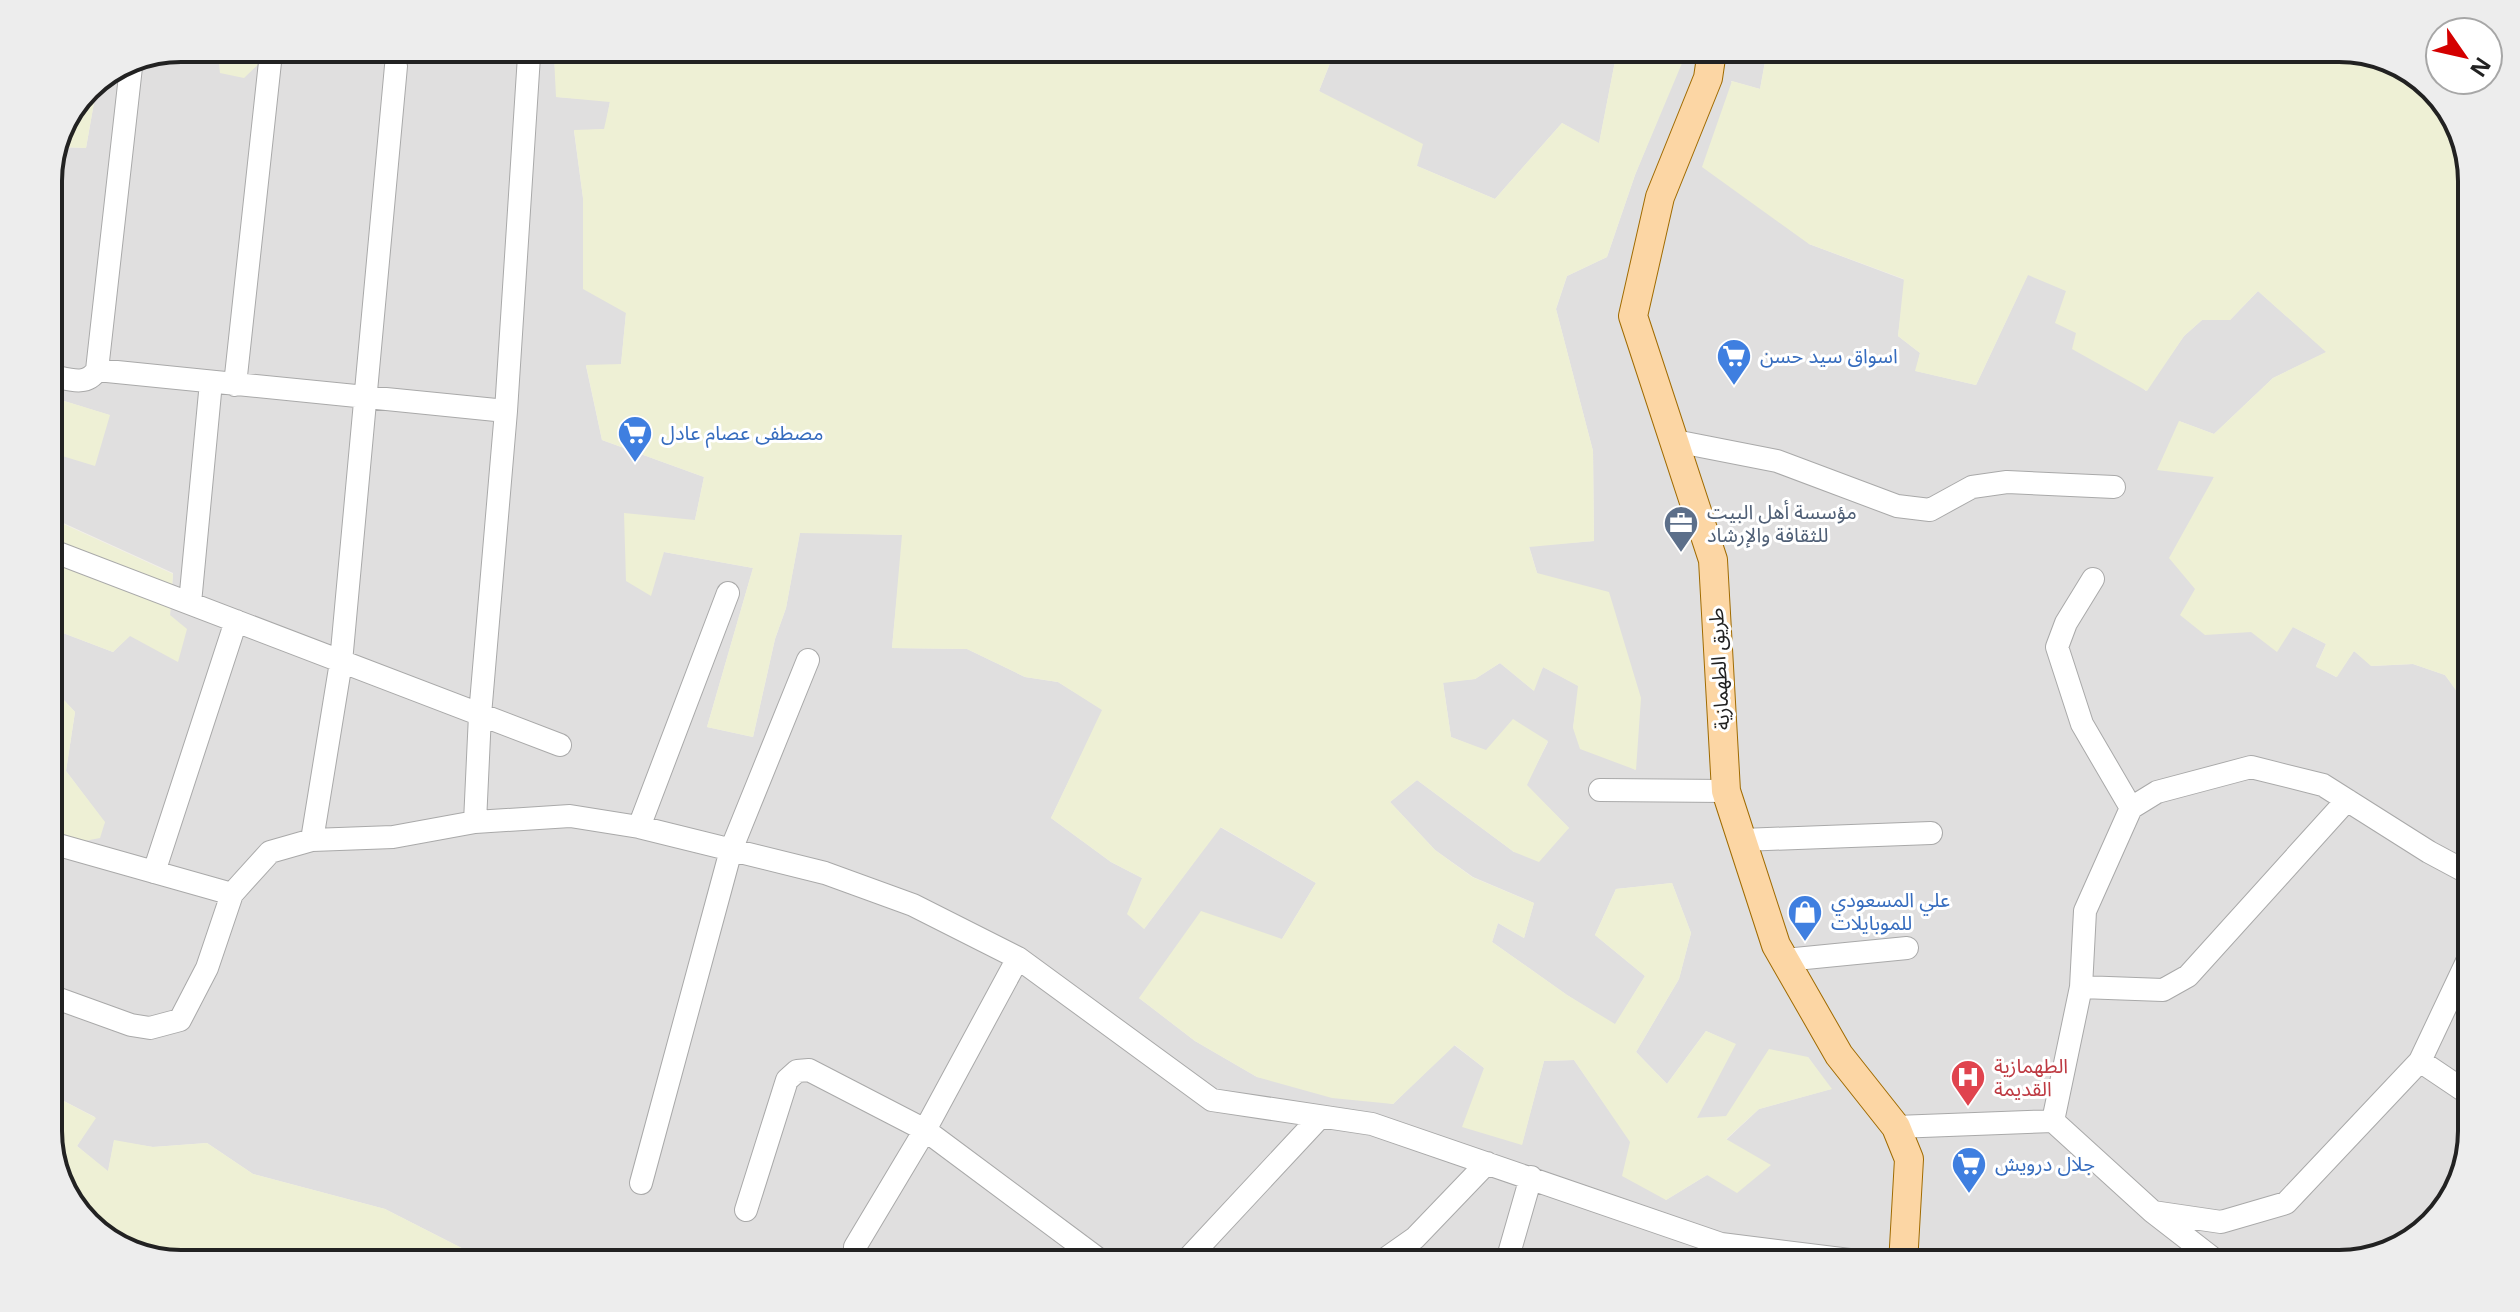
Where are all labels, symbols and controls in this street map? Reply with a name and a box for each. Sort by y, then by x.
north arrow [2424,16,2504,96]
text: N [2464,52,2499,84]
supermarket icon: اسواق سيد حسن [1715,337,1753,387]
place label: اسواق سيد حسن [1760,342,1898,369]
supermarket icon: مصطفى عصام عادل [616,414,654,464]
place label: مصطفى عصام عادل [661,419,824,448]
place label: مؤسسة أهل البيت للثقافة والإرشاد [1707,498,1857,548]
office icon: مؤسسة أهل البيت للثقافة والإرشاد [1662,504,1700,554]
street label: طريق الطهمازية [1702,607,1735,731]
place label: علي المسعودي للموبايلات [1831,886,1950,936]
shop icon: علي المسعودي للموبايلات [1786,893,1824,943]
place label: الطهمازية القديمة [1994,1052,2068,1102]
hospital icon: الطهمازية القديمة [1949,1058,1987,1108]
supermarket icon: جلال درويش [1950,1145,1988,1195]
place label: جلال درويش [1995,1150,2095,1177]

